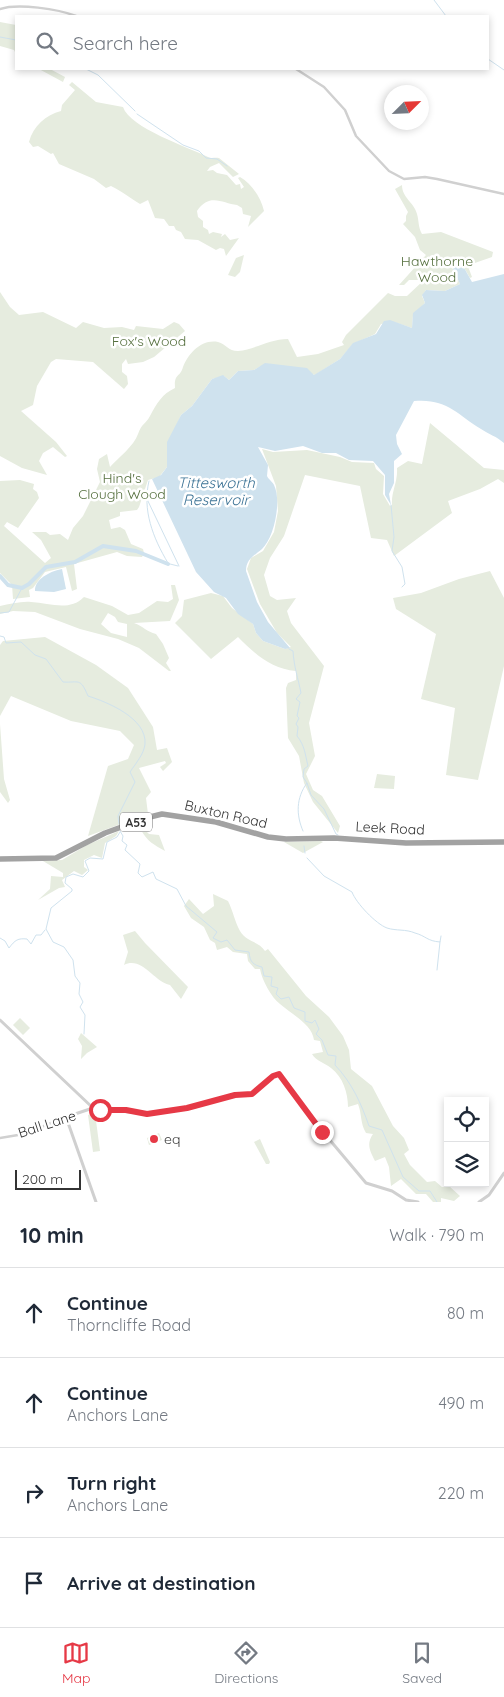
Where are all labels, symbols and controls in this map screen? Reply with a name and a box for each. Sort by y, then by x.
search box [15,15,489,70]
icon: search [33,29,61,57]
text: Search here [73,31,178,55]
north arrow [384,85,429,130]
park label: Hawthorne Wood [401,252,473,286]
park label: Fox's Wood [112,332,186,350]
park label: Hind's Clough Wood [78,469,166,503]
water label: Tittesworth Reservoir [177,473,255,509]
street label: Buxton Road [183,796,269,832]
road number: A53 [120,812,152,832]
street label: Leek Road [355,817,425,839]
map controls [444,1097,489,1187]
button: locate [444,1097,489,1142]
route start [89,1099,112,1122]
street label: Ball Lane [16,1106,78,1142]
route end [311,1121,334,1144]
place label: eq [164,1130,180,1148]
marker: eq [148,1133,160,1145]
button: layers [444,1142,489,1187]
scale bar [15,1167,81,1190]
text: 200 m [22,1170,63,1188]
text: 10 min [20,1222,84,1248]
text: Walk · 790 m [389,1225,484,1245]
text: Continue [67,1291,148,1315]
icon: ahead [20,1299,48,1327]
text: 80 m [447,1303,484,1323]
text: Thorncliffe Road [67,1315,191,1335]
text: Continue [67,1381,148,1405]
icon: ahead [20,1389,48,1417]
text: 490 m [438,1393,484,1413]
text: Anchors Lane [67,1405,168,1425]
text: Turn right [67,1471,156,1495]
icon: right [20,1479,48,1507]
text: 220 m [438,1483,484,1503]
text: Anchors Lane [67,1495,168,1515]
icon: arrive [20,1569,48,1597]
text: Arrive at destination [67,1571,256,1595]
tab: Map [62,1639,90,1687]
tab: Directions [214,1639,278,1687]
tab: Saved [402,1639,442,1687]

